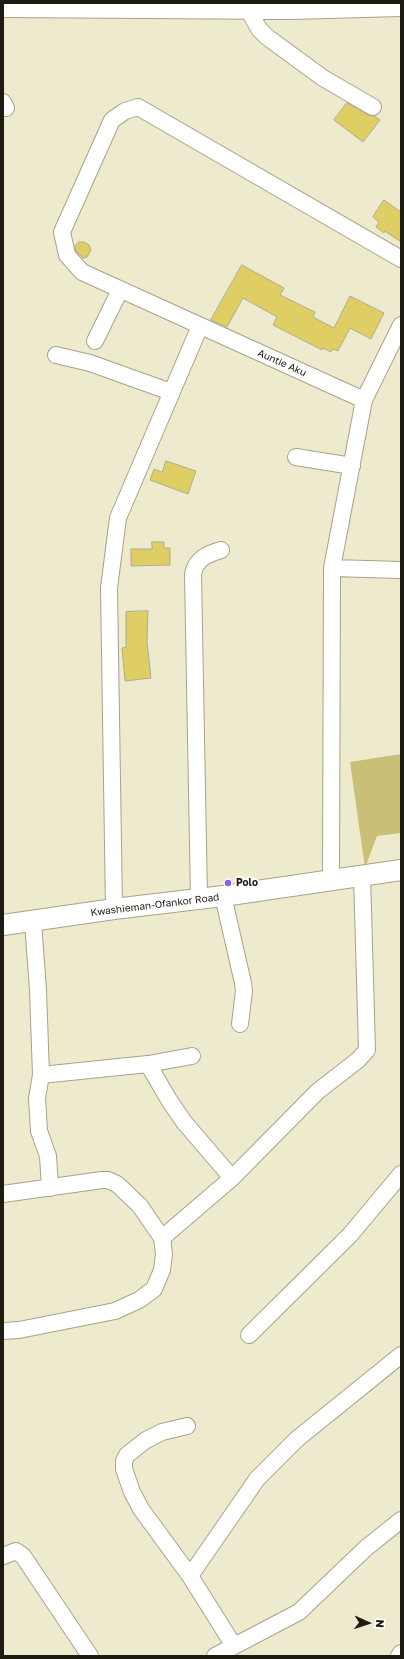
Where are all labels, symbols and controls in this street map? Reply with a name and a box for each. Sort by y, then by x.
street label: Auntie Aku [256,347,308,379]
place label: Polo [236,877,258,889]
marker: Polo [223,878,233,888]
street label: Kwashieman-Ofankor Road [90,891,220,919]
north arrow [348,1603,388,1643]
text: N [374,1619,387,1628]

